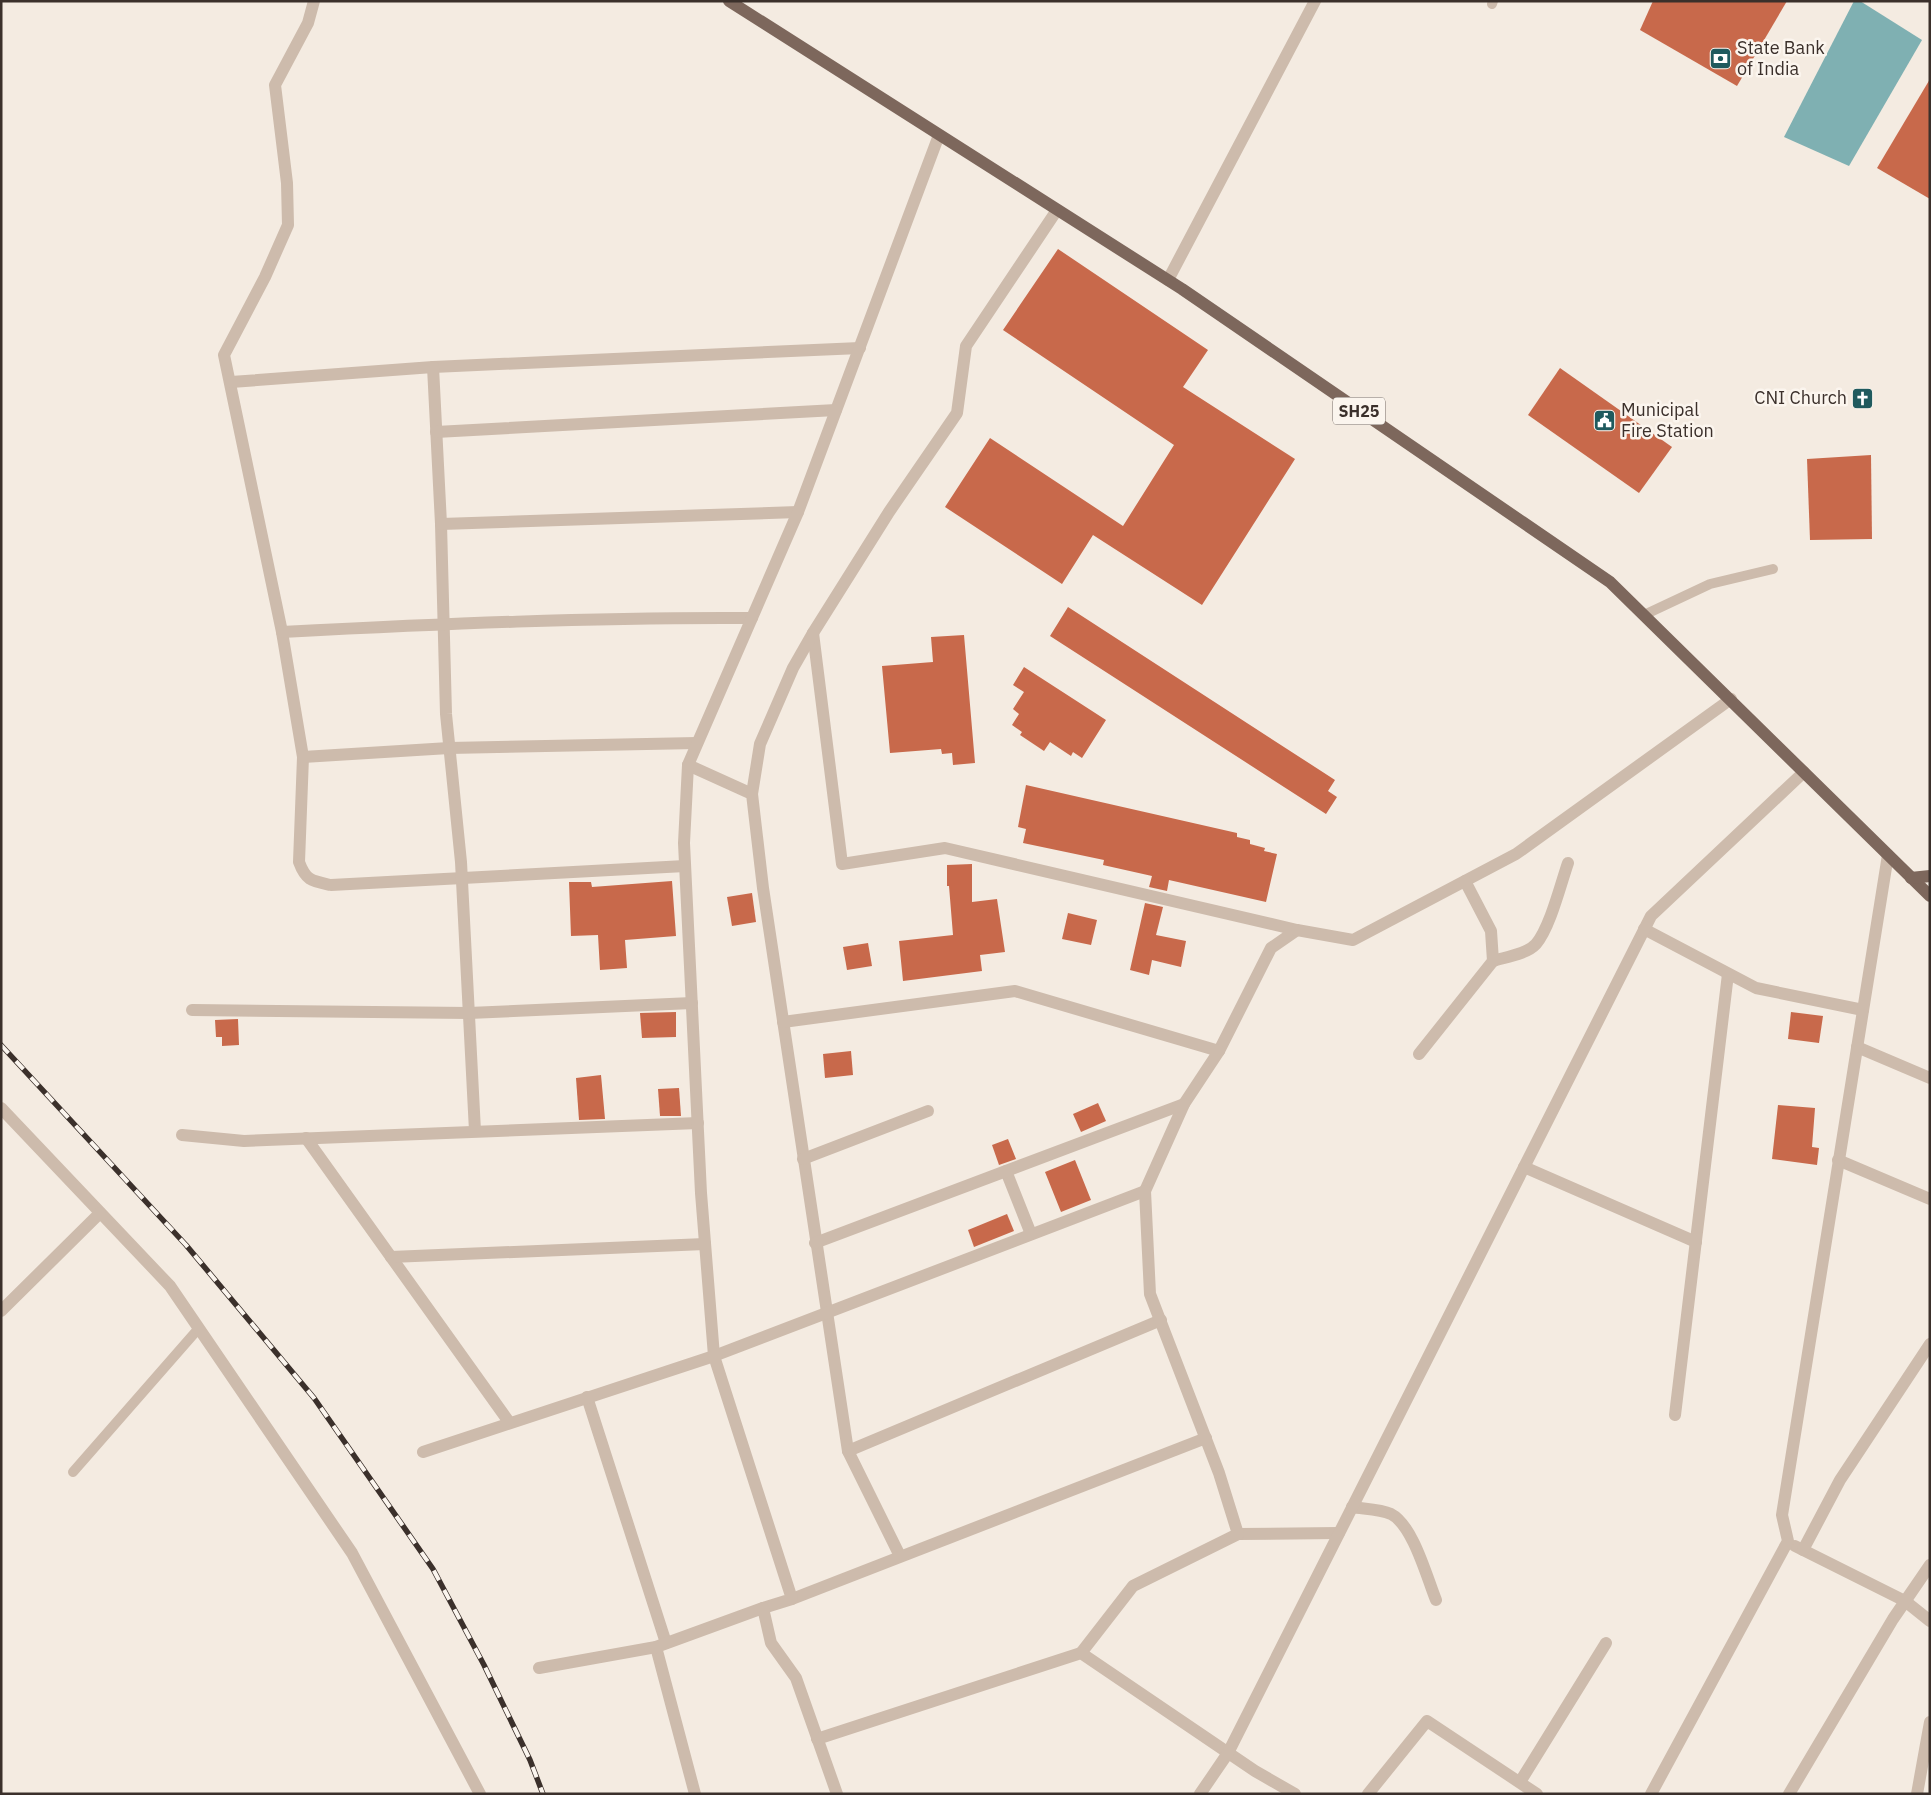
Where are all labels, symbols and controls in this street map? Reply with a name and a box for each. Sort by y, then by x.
place label: State Bank of India [1737,36,1825,80]
bank icon: State Bank of India [1709,46,1733,70]
place label: CNI Church [1754,386,1847,409]
church icon: CNI Church [1851,386,1875,410]
road number: SH25 [1333,398,1385,424]
place label: Municipal Fire Station [1621,398,1714,442]
public building icon: Municipal Fire Station [1593,408,1617,432]

